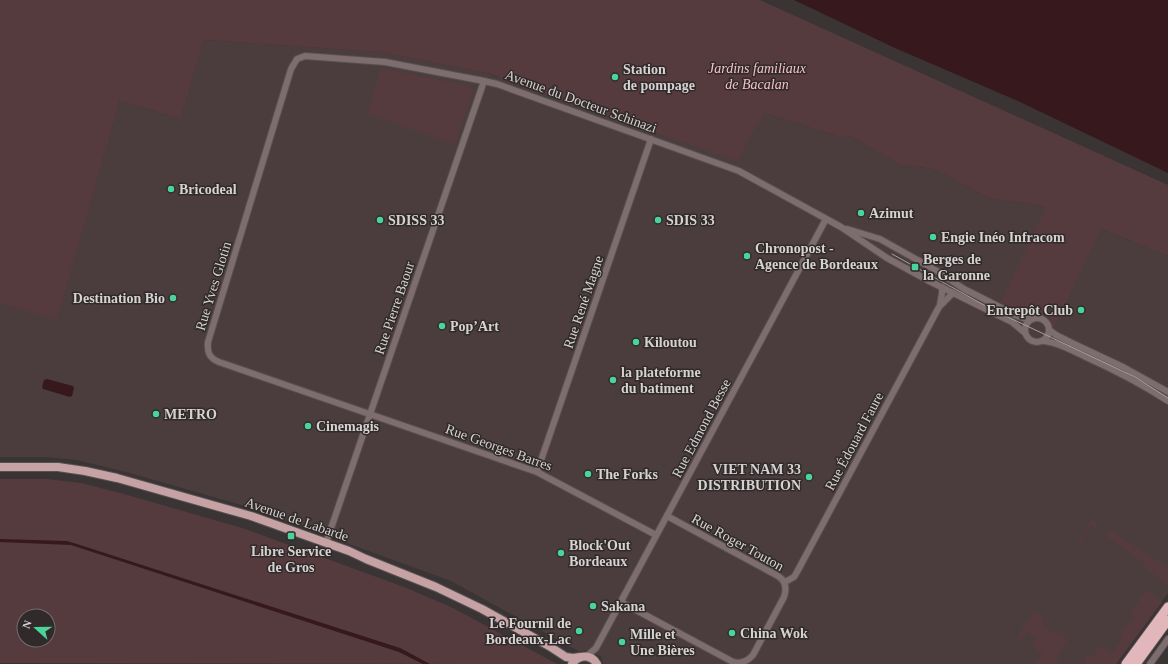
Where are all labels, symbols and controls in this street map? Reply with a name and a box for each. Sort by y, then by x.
park label: Jardins familiaux de Bacalan [708,61,807,92]
place label: Station de pompage [623,62,695,93]
street label: Avenue du Docteur Schinazi [503,67,659,136]
marker: Station de pompage [610,72,620,82]
place label: Bricodeal [179,182,237,197]
marker: Bricodeal [166,184,176,194]
place label: Azimut [869,206,914,221]
marker: Azimut [856,208,866,218]
place label: SDISS 33 [388,213,444,228]
place label: SDIS 33 [666,213,715,228]
marker: SDISS 33 [375,215,385,225]
marker: SDIS 33 [653,215,663,225]
place label: Engie Inéo Infracom [941,230,1065,245]
marker: Engie Inéo Infracom [928,232,938,242]
street label: Rue Yves Glotin [193,240,234,332]
place label: Chronopost - Agence de Bordeaux [755,241,878,272]
marker: Chronopost - Agence de Bordeaux [742,251,752,261]
place label: Berges de la Garonne [923,252,990,283]
street label: Rue René Magne [561,254,606,351]
street label: Rue Pierre Baour [372,259,417,357]
marker: Berges de la Garonne [910,262,920,272]
place label: Destination Bio [73,291,165,306]
marker: Destination Bio [168,293,178,303]
place label: Entrepôt Club [987,303,1073,318]
marker: Entrepôt Club [1076,305,1086,315]
place label: Pop’Art [450,319,499,334]
marker: Pop’Art [437,321,447,331]
place label: Kiloutou [644,335,697,350]
marker: Kiloutou [631,337,641,347]
place label: la plateforme du batiment [621,365,701,396]
marker: la plateforme du batiment [608,375,618,385]
street label: Rue Edmond Besse [669,376,734,480]
street label: Rue Édouard Faure [821,389,887,493]
place label: METRO [164,407,217,422]
marker: METRO [151,409,161,419]
place label: Cinemagis [316,419,380,434]
marker: Cinemagis [303,421,313,431]
street label: Rue Georges Barres [443,421,554,474]
place label: VIET NAM 33 DISTRIBUTION [698,462,801,493]
place label: The Forks [596,467,658,482]
marker: The Forks [583,469,593,479]
marker: VIET NAM 33 DISTRIBUTION [804,472,814,482]
street label: Avenue de Labarde [243,495,351,544]
street label: Rue Roger Touton [689,511,786,574]
marker: Libre Service de Gros [286,531,296,541]
place label: Block'Out Bordeaux [569,538,631,569]
place label: Libre Service de Gros [251,544,331,575]
marker: Block'Out Bordeaux [556,548,566,558]
place label: Sakana [601,599,645,614]
marker: Sakana [588,601,598,611]
north arrow [16,608,56,648]
place label: Le Fournil de Bordeaux-Lac [485,616,571,647]
text: N [20,619,34,630]
marker: Le Fournil de Bordeaux-Lac [574,626,584,636]
place label: China Wok [740,626,808,641]
place label: Mille et Une Bières [630,627,695,658]
marker: China Wok [727,628,737,638]
marker: Mille et Une Bières [617,637,627,647]

